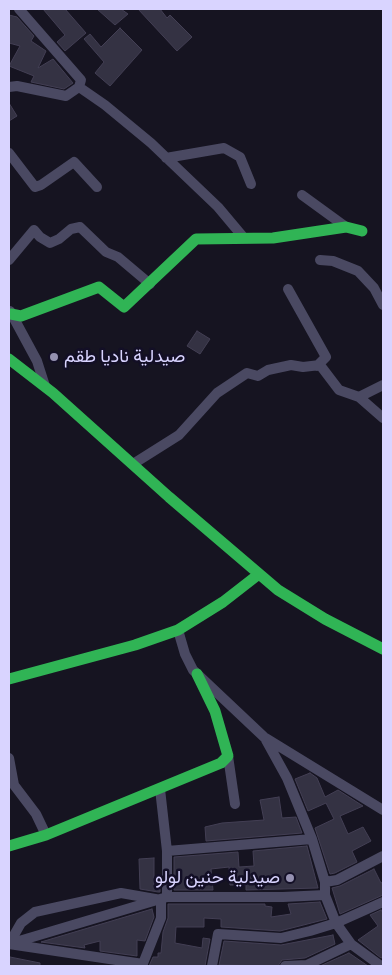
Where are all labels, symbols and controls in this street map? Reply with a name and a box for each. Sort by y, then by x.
place label: صيدلية ناديا طقم [64,346,185,368]
marker: صيدلية ناديا طقم [48,351,60,363]
place label: صيدلية حنين لولو [155,867,280,889]
marker: صيدلية حنين لولو [284,872,296,884]

